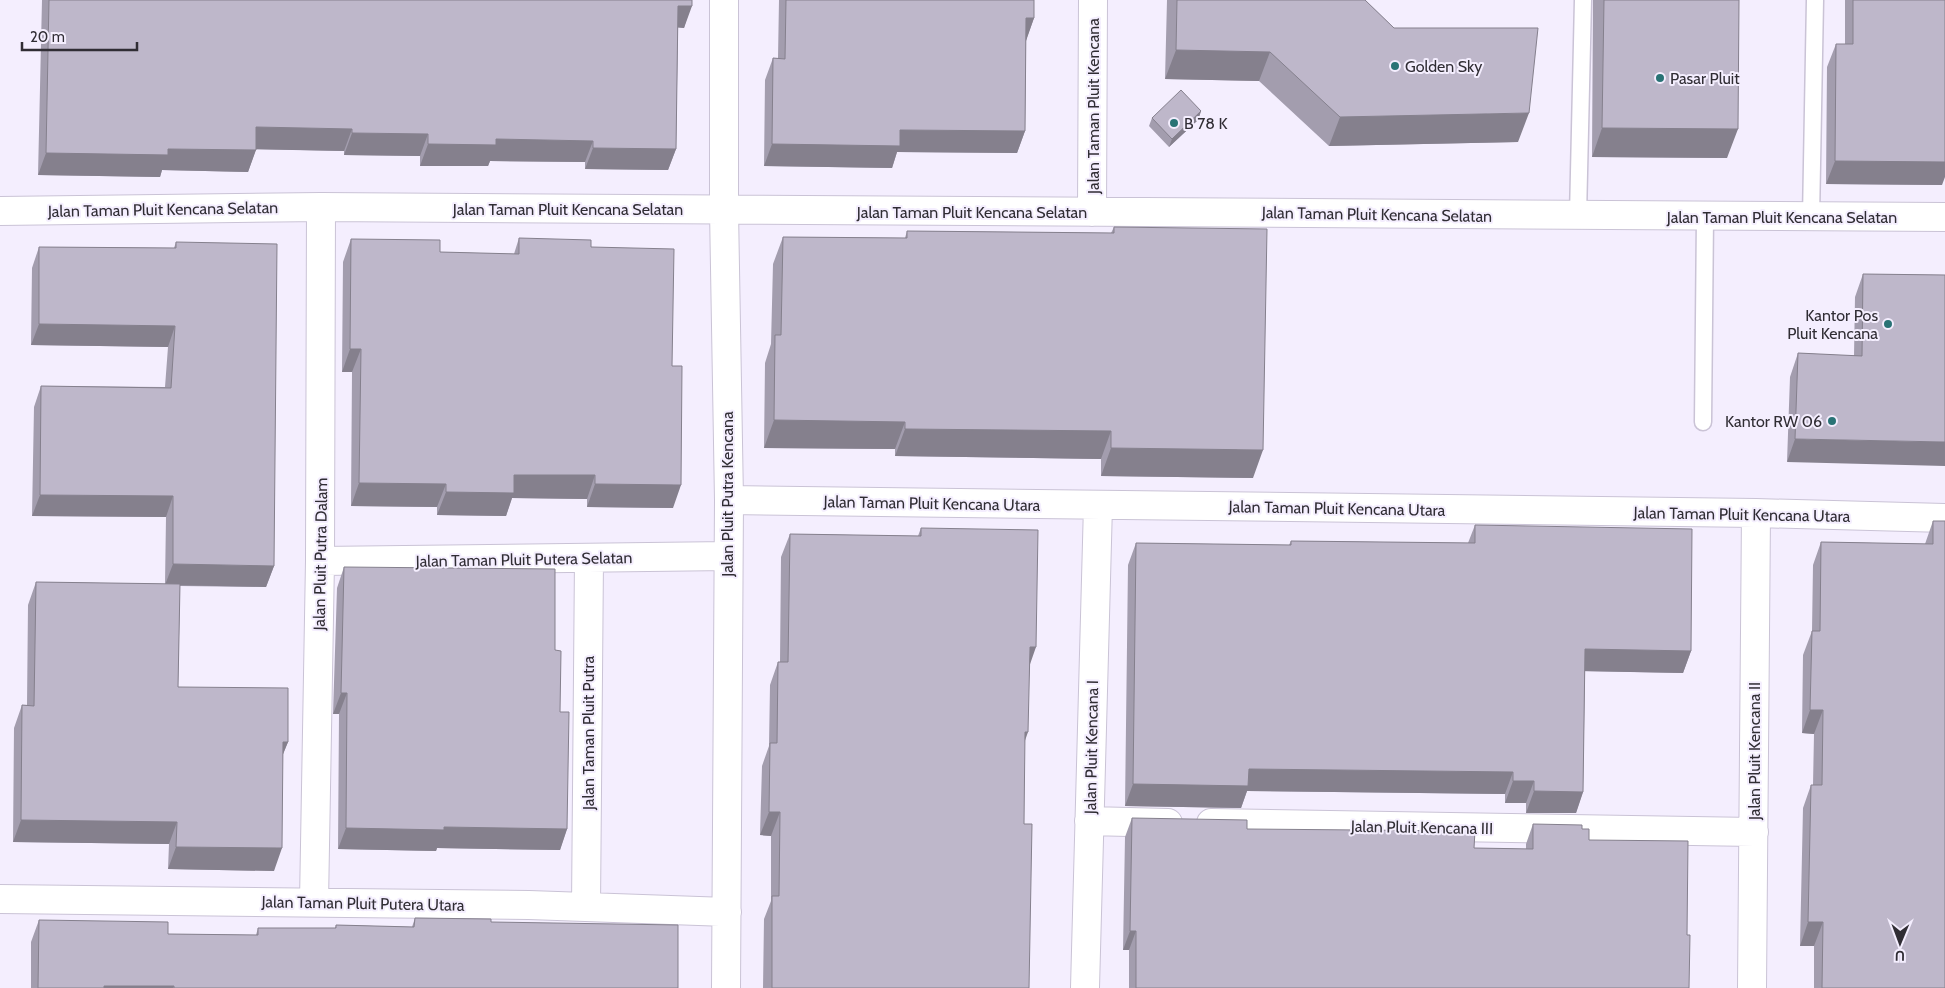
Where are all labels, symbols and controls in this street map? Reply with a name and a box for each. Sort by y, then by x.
street label: Jalan Taman Pluit Kencana [1084,18,1103,195]
scale bar [22,20,138,52]
text: 20 m [30,28,65,46]
place label: Golden Sky [1405,57,1482,76]
marker: Golden Sky [1389,60,1401,72]
place label: Pasar Pluit [1670,69,1740,88]
marker: Pasar Pluit [1654,72,1666,84]
place label: B 78 K [1184,114,1228,133]
marker: B 78 K [1168,117,1180,129]
street label: Jalan Taman Pluit Kencana Selatan [47,198,278,221]
street label: Jalan Taman Pluit Kencana Selatan [452,200,683,219]
street label: Jalan Taman Pluit Kencana Selatan [856,203,1087,222]
street label: Jalan Taman Pluit Kencana Selatan [1261,203,1492,226]
street label: Jalan Taman Pluit Kencana Selatan [1666,208,1897,227]
place label: Kantor Pos Pluit Kencana [1787,306,1878,343]
marker: Kantor Pos Pluit Kencana [1882,318,1894,330]
street label: Jalan Pluit Putra Kencana [718,411,737,578]
place label: Kantor RW 06 [1725,412,1822,431]
marker: Kantor RW 06 [1826,415,1838,427]
street label: Jalan Pluit Putra Dalam [310,477,331,632]
street label: Jalan Taman Pluit Kencana Utara [822,492,1041,515]
street label: Jalan Taman Pluit Kencana Utara [1227,497,1446,520]
street label: Jalan Taman Pluit Kencana Utara [1632,503,1851,526]
street label: Jalan Taman Pluit Putera Selatan [414,548,633,571]
street label: Jalan Taman Pluit Putra [579,656,598,811]
street label: Jalan Pluit Kencana I [1081,680,1102,815]
street label: Jalan Pluit Kencana II [1745,682,1764,821]
street label: Jalan Pluit Kencana III [1350,817,1493,838]
street label: Jalan Taman Pluit Putera Utara [260,892,465,915]
north arrow [1875,918,1925,968]
text: U [1895,947,1905,965]

